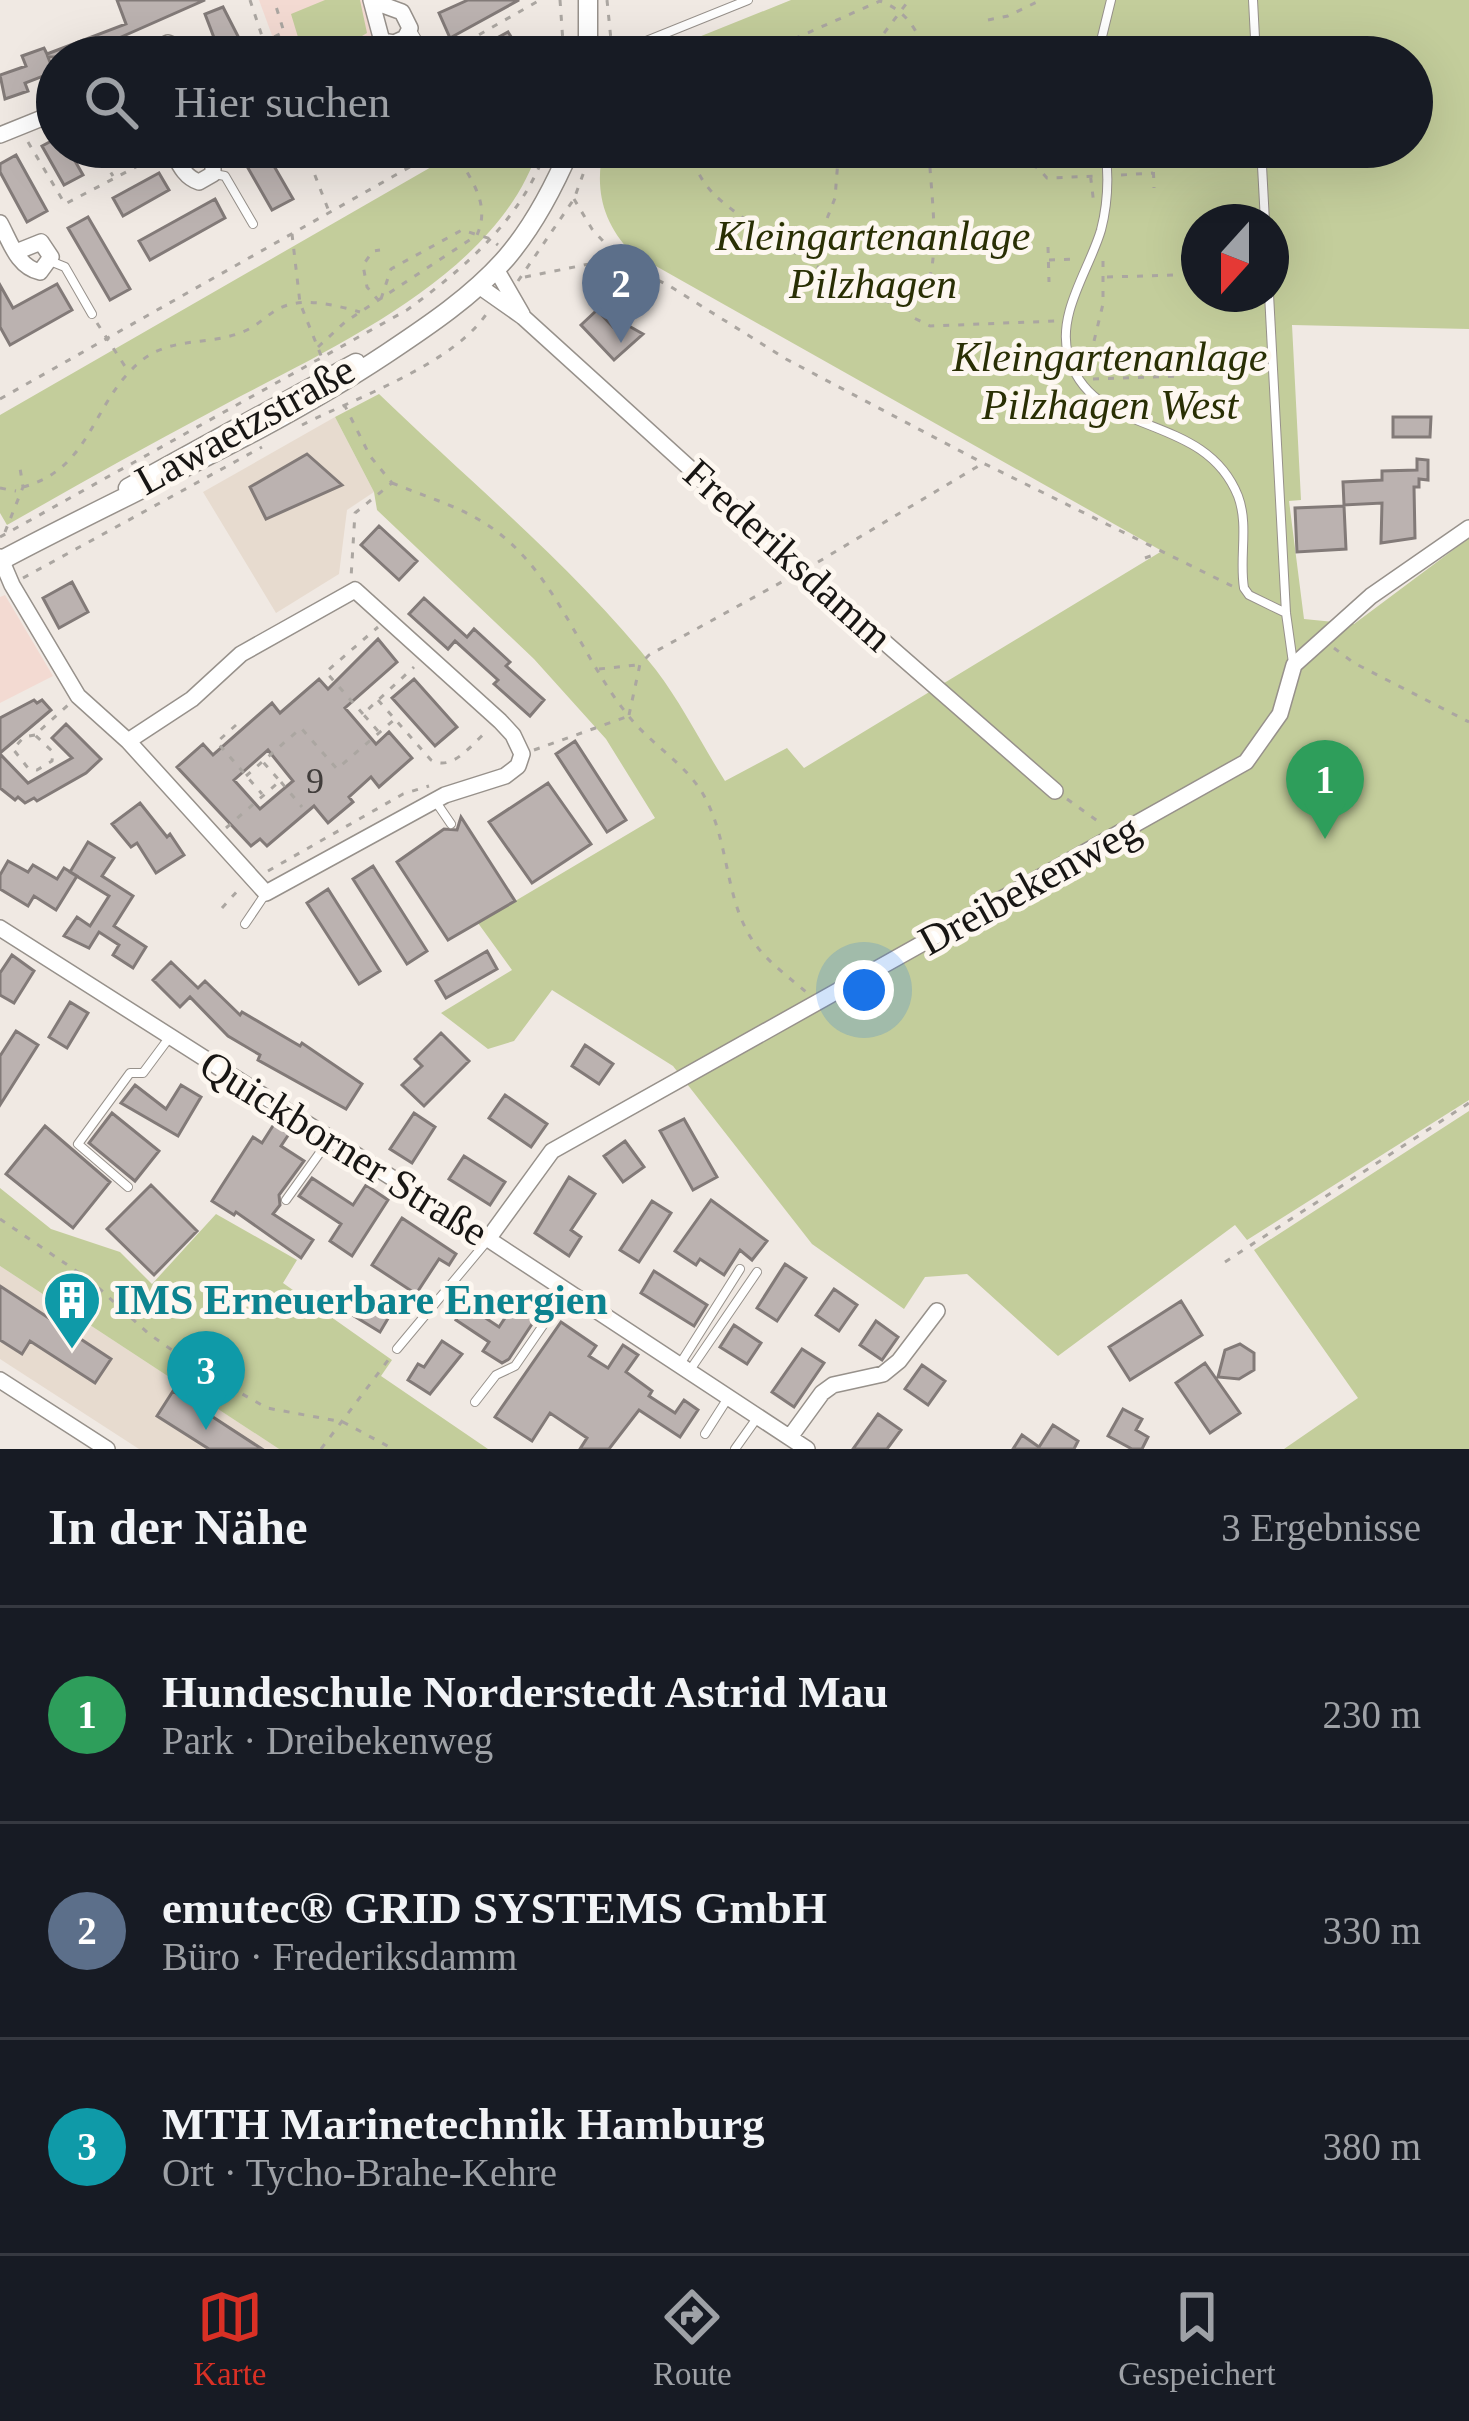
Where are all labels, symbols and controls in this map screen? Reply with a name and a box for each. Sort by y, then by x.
search box [36,36,1433,168]
icon: search [78,69,144,135]
text: Hier suchen [174,77,390,127]
north arrow [1181,204,1289,312]
park label: Kleingartenanlage Pilzhagen [715,213,1030,307]
pin: 2 [582,244,660,343]
park label: Kleingartenanlage Pilzhagen West [952,334,1267,428]
street label: Lawaetzstraße [128,346,362,504]
street label: Frederiksdamm [675,450,902,661]
pin: 1 [1286,740,1364,839]
house number: 9 [306,761,324,801]
street label: Dreibekenweg [911,806,1147,964]
your location [834,960,894,1020]
street label: Quickborner Straße [192,1041,496,1255]
building icon: IMS Erneuerbare Energien [41,1269,103,1351]
place label: IMS Erneuerbare Energien [114,1277,608,1323]
pin: 3 [167,1331,245,1430]
text: In der Nähe [48,1499,308,1555]
text: 3 Ergebnisse [1221,1506,1421,1549]
text: Hundeschule Norderstedt Astrid Mau [162,1667,888,1717]
text: 1 [77,1693,97,1736]
text: 230 m [1322,1693,1421,1736]
text: Park · Dreibekenweg [162,1719,493,1762]
text: emutec® GRID SYSTEMS GmbH [162,1883,827,1933]
text: 2 [77,1909,97,1952]
text: 330 m [1322,1909,1421,1952]
text: Büro · Frederiksdamm [162,1935,517,1978]
text: MTH Marinetechnik Hamburg [162,2099,764,2149]
text: 3 [77,2125,97,2168]
text: 380 m [1322,2125,1421,2168]
text: Ort · Tycho-Brahe-Kehre [162,2151,557,2194]
tab: Karte [193,2284,267,2393]
tab: Route [653,2284,732,2393]
tab: Gespeichert [1118,2284,1276,2393]

